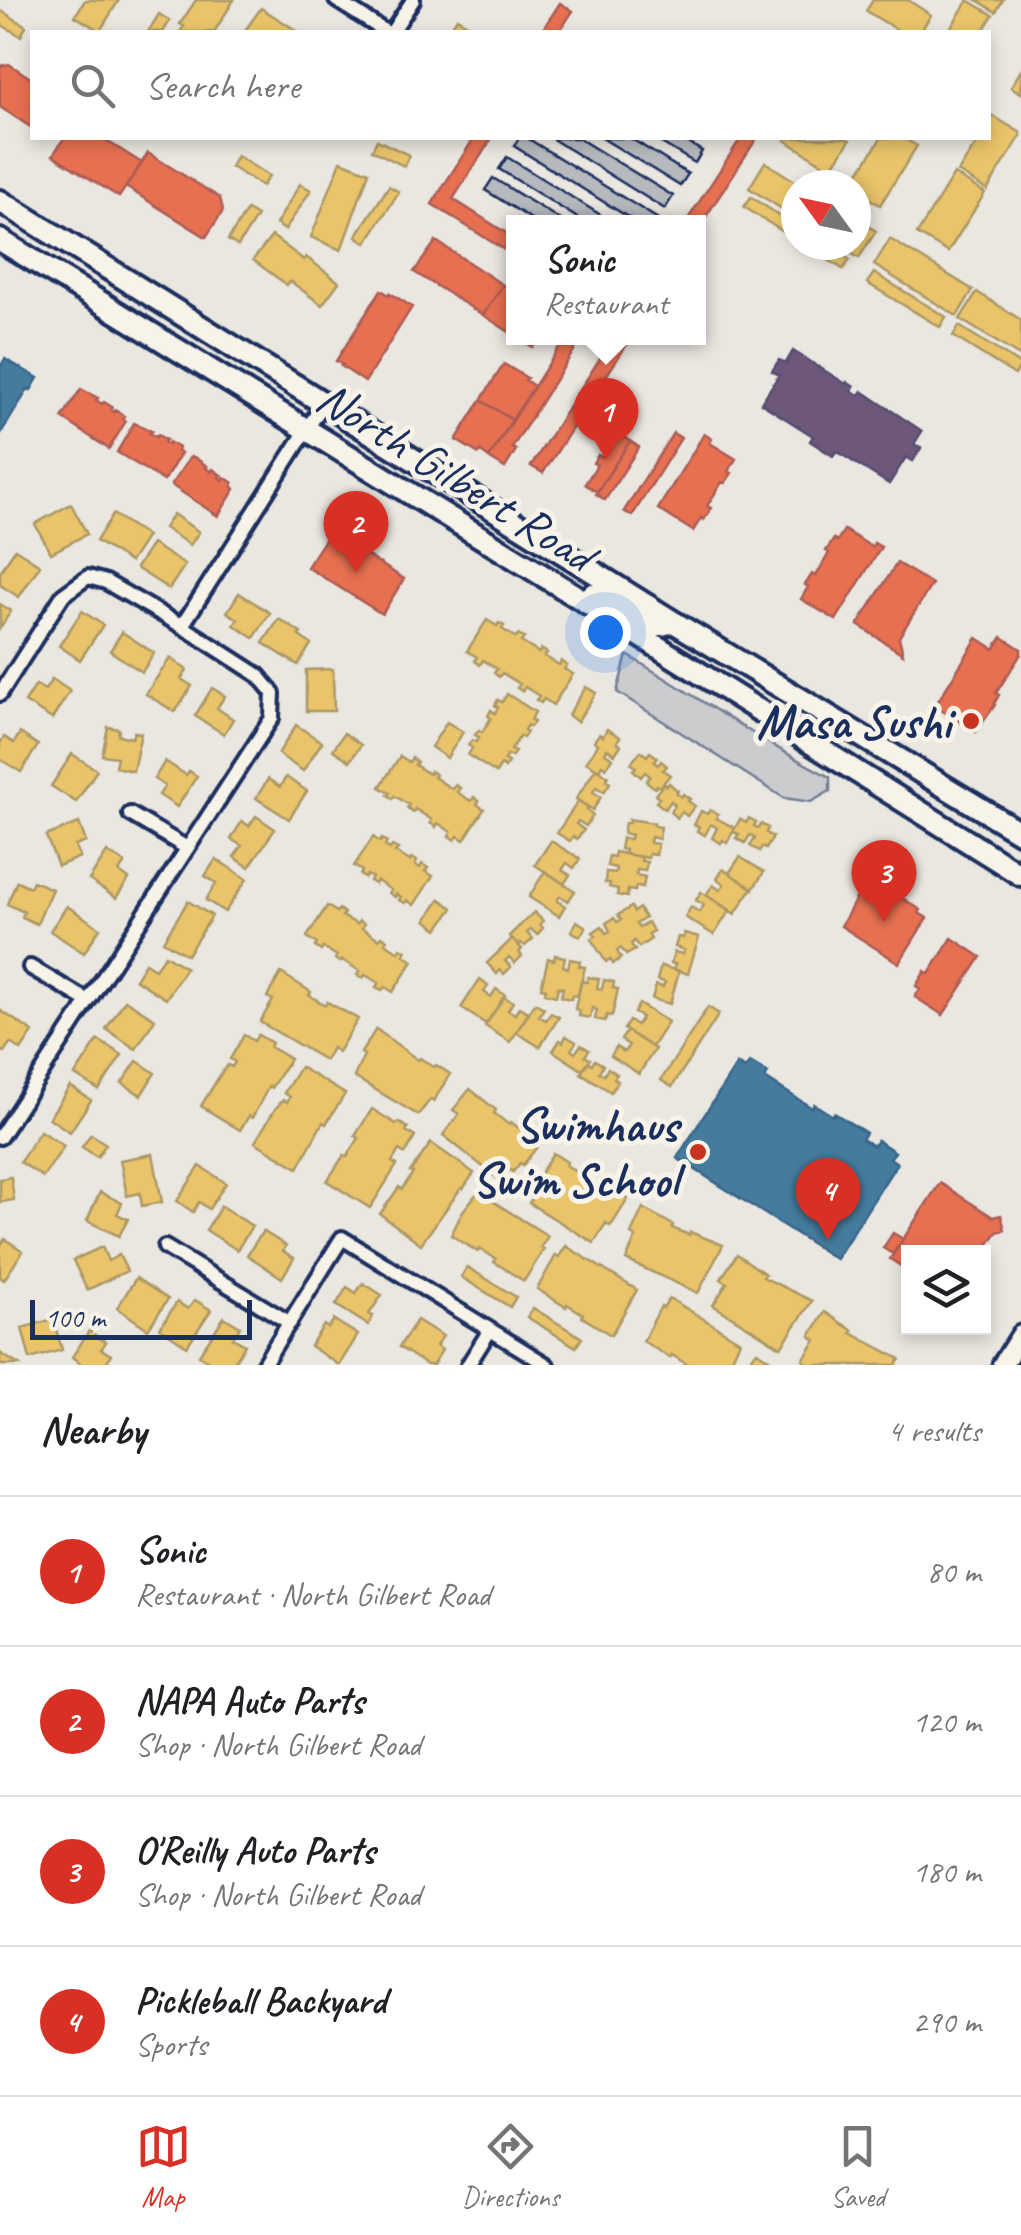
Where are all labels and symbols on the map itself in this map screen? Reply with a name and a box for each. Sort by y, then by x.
north arrow [781,170,871,260]
street label: North Gilbert Road [306,367,611,588]
pin: 1 [574,378,638,460]
pin: 2 [324,490,388,573]
your location [580,607,631,658]
place label: Masa Sushi [757,692,957,752]
marker: Masa Sushi [960,710,982,732]
pin: 3 [852,840,916,922]
place label: Swimhaus Swim School [472,1095,686,1210]
marker: Swimhaus Swim School [687,1141,709,1163]
pin: 4 [796,1158,860,1240]
scale bar [30,1295,252,1340]

